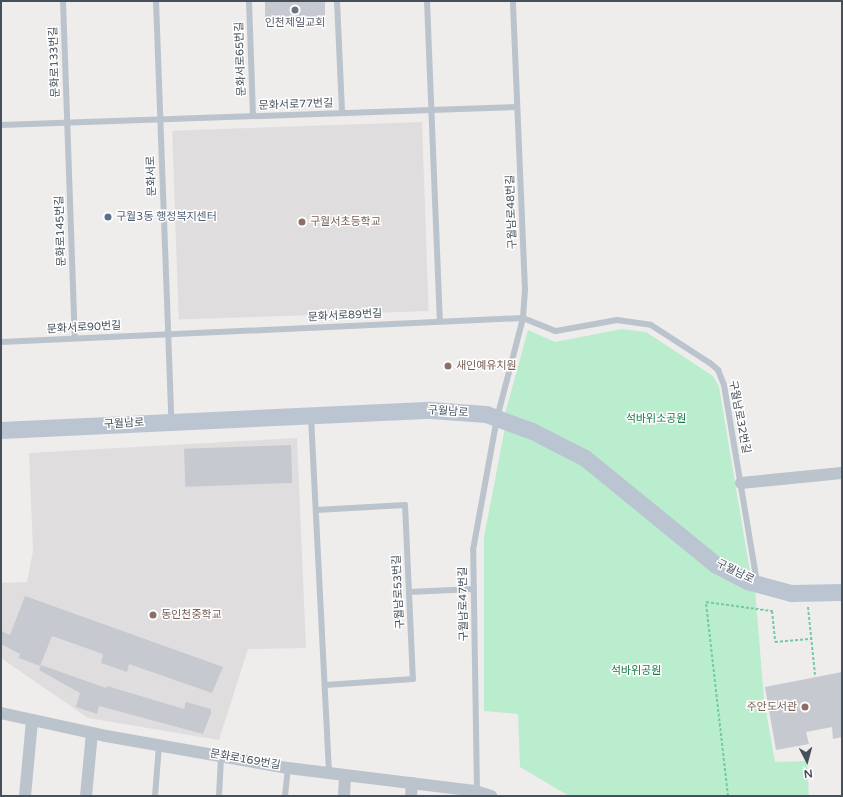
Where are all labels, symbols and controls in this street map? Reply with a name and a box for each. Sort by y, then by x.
marker: 인천제일교회 [290,5,300,15]
place label: 인천제일교회 [265,16,325,30]
street label: 문화서로65번길 [233,22,249,96]
street label: 문화로133번길 [47,26,63,98]
street label: 문화서로77번길 [259,97,333,113]
street label: 문화서로 [145,156,159,196]
street label: 구월남로48번길 [504,175,520,249]
street label: 문화로145번길 [53,195,69,267]
place label: 구월3동 행정복지센터 [116,210,217,224]
marker: 구월3동 행정복지센터 [103,212,113,222]
place label: 구월서초등학교 [310,215,381,229]
marker: 구월서초등학교 [297,217,307,227]
street label: 문화서로89번길 [307,307,383,325]
street label: 문화서로90번길 [46,319,122,337]
place label: 새인예유치원 [456,359,517,373]
marker: 새인예유치원 [443,361,453,371]
street label: 구월남로32번길 [725,379,753,455]
street label: 구월남로 [427,404,469,420]
park label: 석바위소공원 [626,412,686,426]
street label: 구월남로 [103,416,145,432]
street label: 구월남로53번길 [390,554,408,630]
street label: 구월남로 [714,557,756,587]
street label: 구월남로47번길 [457,567,471,641]
place label: 동인천중학교 [161,608,222,622]
marker: 동인천중학교 [148,610,158,620]
park label: 석바위공원 [611,664,661,678]
place label: 주안도서관 [746,700,797,714]
marker: 주안도서관 [800,702,810,712]
north arrow [787,741,827,781]
street label: 문화로169번길 [209,747,281,773]
text: N [803,767,813,780]

